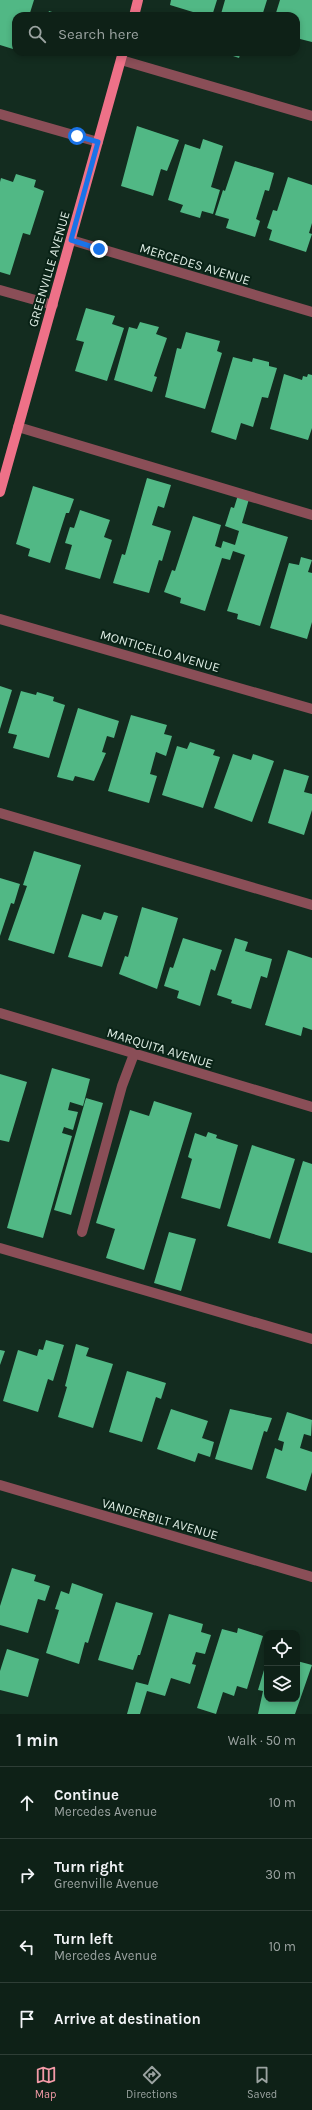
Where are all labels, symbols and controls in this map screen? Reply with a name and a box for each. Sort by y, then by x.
search box [12,12,300,56]
icon: search [26,23,48,45]
text: Search here [58,25,139,43]
route start [68,127,86,145]
street label: GREENVILLE AVENUE [25,209,73,329]
route end [90,240,108,258]
street label: MERCEDES AVENUE [138,240,252,288]
street label: MONTICELLO AVENUE [98,627,222,675]
street label: MARQUITA AVENUE [105,1025,215,1071]
street label: VANDERBILT AVENUE [100,1495,220,1543]
map controls [264,1630,300,1702]
button: locate [264,1630,300,1666]
button: layers [264,1666,300,1702]
text: 1 min [16,1730,59,1750]
text: Walk · 50 m [228,1733,296,1748]
text: Continue [54,1786,119,1804]
icon: ahead [16,1792,38,1814]
text: 10 m [269,1795,296,1810]
text: Mercedes Avenue [54,1804,157,1819]
text: Turn right [54,1858,124,1876]
icon: right [16,1864,38,1886]
text: 30 m [265,1867,296,1882]
text: Greenville Avenue [54,1876,159,1891]
text: Turn left [54,1930,113,1948]
icon: left [16,1936,38,1958]
text: 10 m [269,1939,296,1954]
text: Mercedes Avenue [54,1948,157,1963]
icon: arrive [16,2008,38,2030]
text: Arrive at destination [54,2010,201,2028]
tab: Map [35,2064,57,2101]
tab: Directions [126,2064,178,2101]
tab: Saved [247,2064,277,2101]

